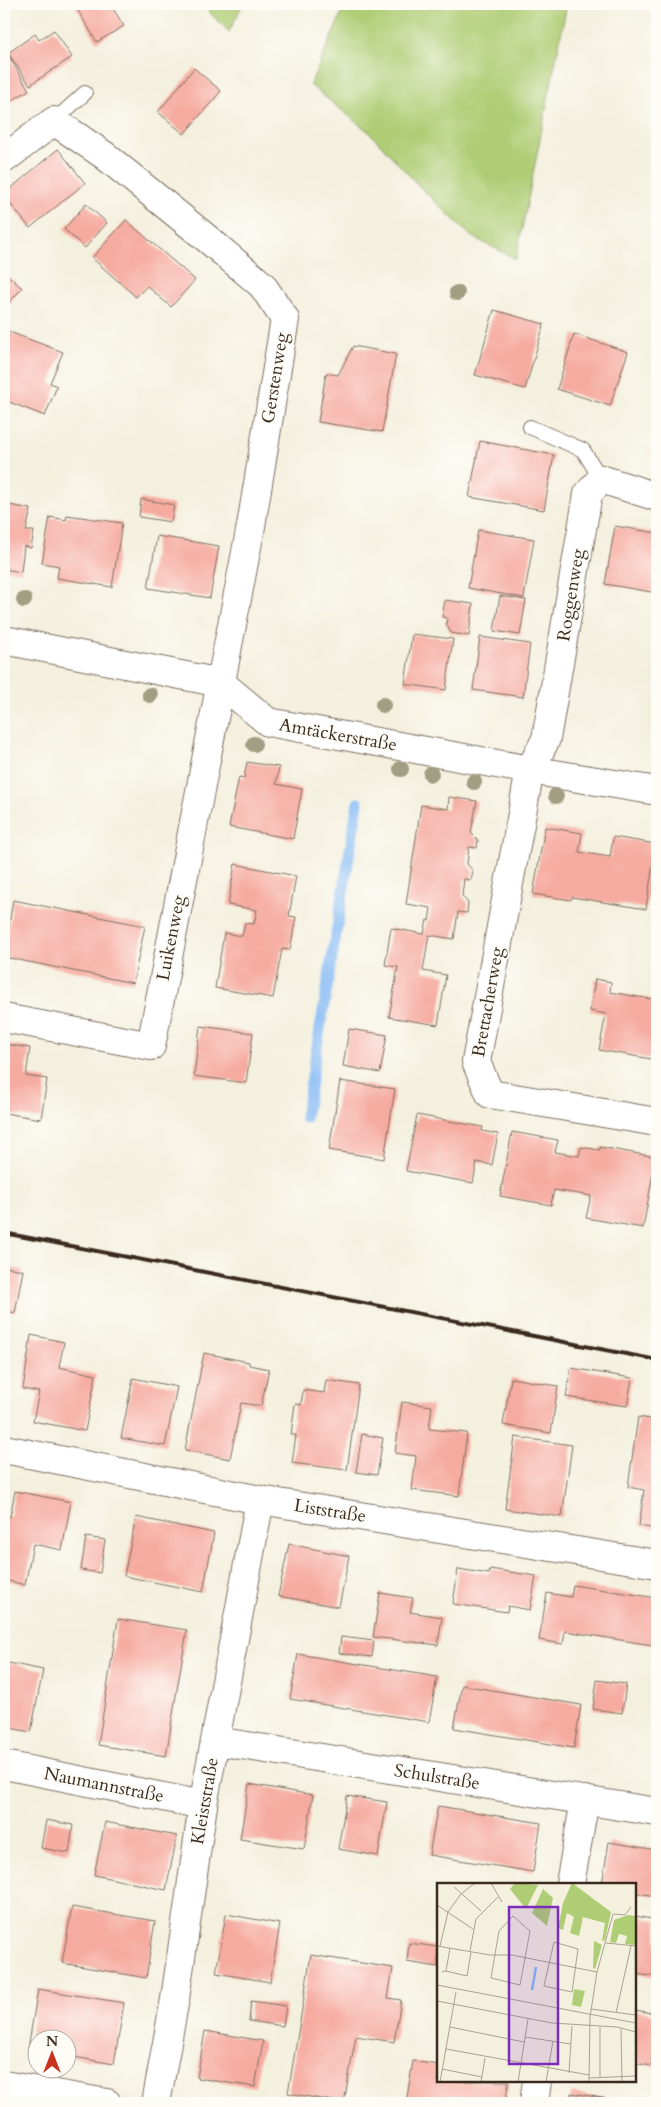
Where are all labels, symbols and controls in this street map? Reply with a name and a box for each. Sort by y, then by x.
street label: Gerstenweg [255,330,295,425]
street label: Roggenweg [551,546,591,643]
street label: Amtäckerstraße [277,712,399,758]
street label: Luikenweg [150,892,192,983]
street label: Brettacherweg [466,944,510,1059]
street label: Liststraße [292,1493,368,1529]
street label: Kleiststraße [185,1756,225,1846]
street label: Schulstraße [392,1758,482,1796]
street label: Naumannstraße [42,1761,166,1809]
inset map [437,1883,636,2082]
north arrow [28,2030,78,2080]
text: N [46,2032,58,2051]

